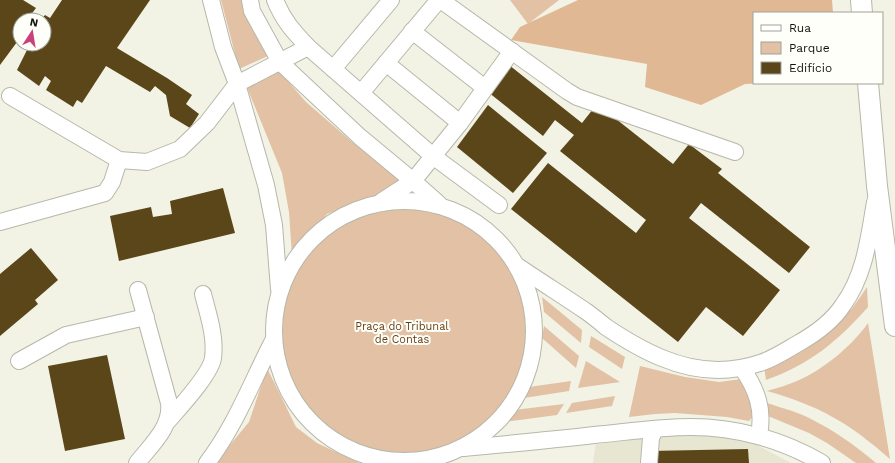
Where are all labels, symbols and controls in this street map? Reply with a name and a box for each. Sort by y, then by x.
north arrow [12,12,52,52]
legend [753,12,883,84]
text: N [29,16,39,30]
text: Rua [789,21,811,35]
text: Parque [789,41,830,55]
text: Edifício [789,61,832,75]
park label: Praça do Tribunal de Contas [355,320,449,346]

